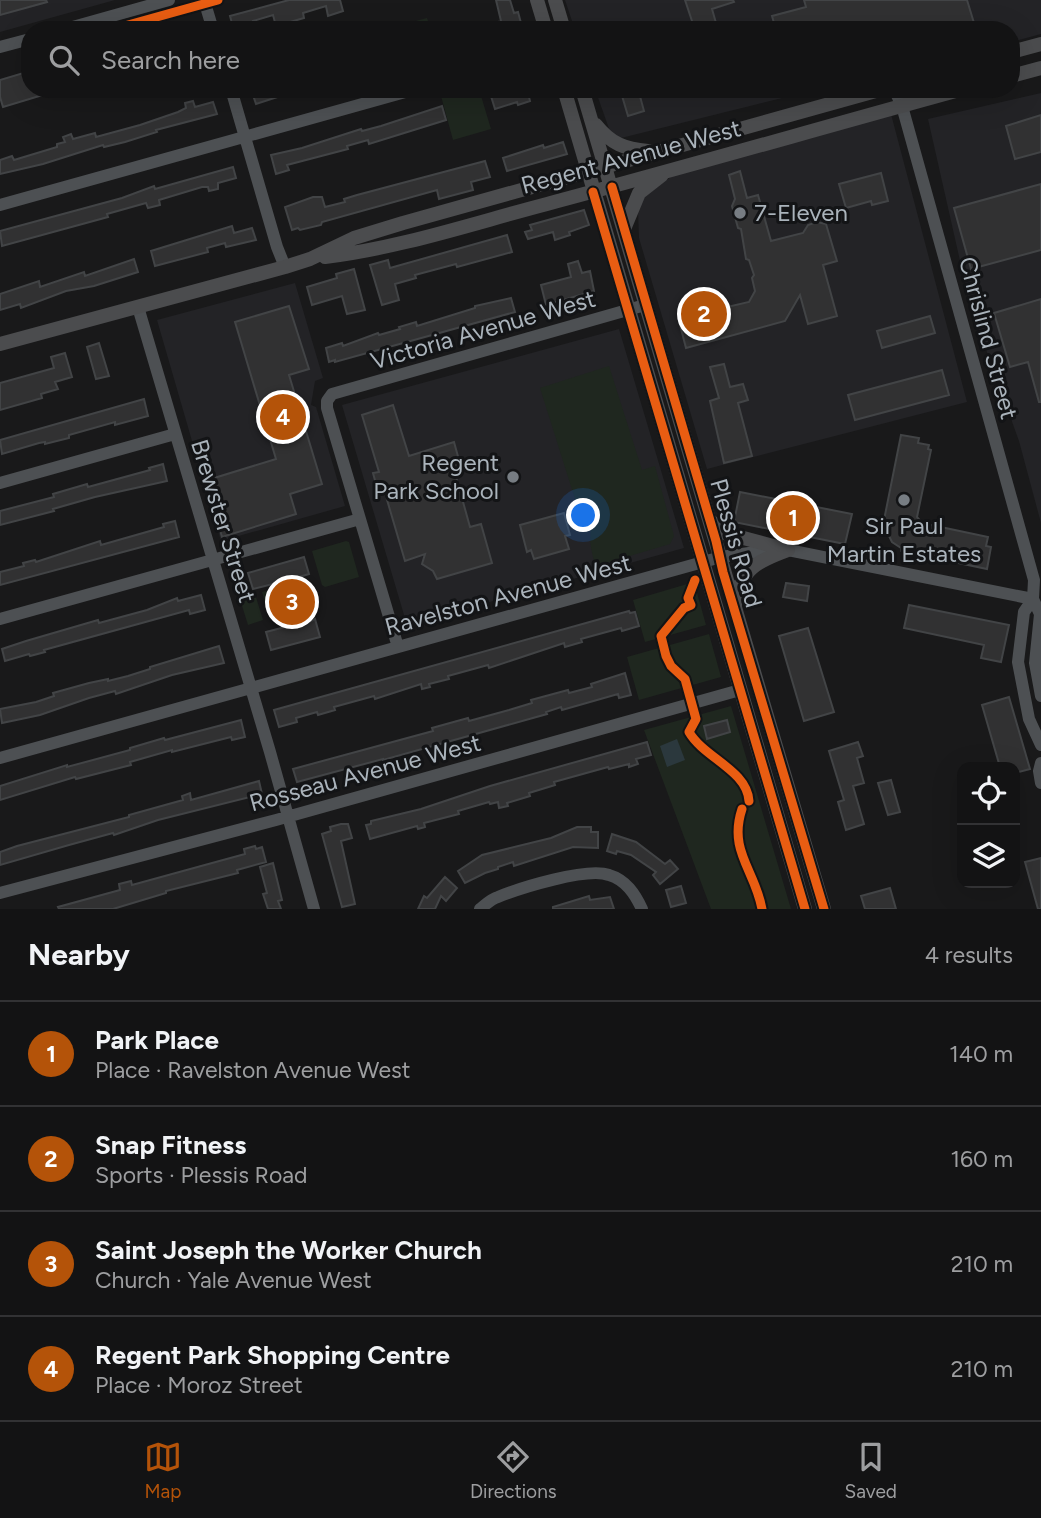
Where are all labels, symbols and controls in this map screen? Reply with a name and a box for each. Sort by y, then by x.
search box [21,21,1020,98]
icon: search [45,41,83,79]
text: Search here [101,44,240,76]
street label: Regent Avenue West [518,113,744,200]
place label: 7-Eleven [754,198,848,227]
marker: 7-Eleven [732,205,748,221]
street label: Chrislind Street [953,253,1024,422]
street label: Victoria Avenue West [367,284,599,375]
pin: 2 [681,288,727,340]
pin: 4 [260,391,306,443]
street label: Brewster Street [185,436,262,606]
place label: Regent Park School [373,448,499,505]
marker: Regent Park School [505,469,521,485]
street label: Plessis Road [704,475,769,611]
pin: 1 [770,492,816,544]
marker: Sir Paul Martin Estates [896,492,912,508]
your location [566,498,600,532]
place label: Sir Paul Martin Estates [827,511,981,568]
street label: Ravelston Avenue West [382,548,634,641]
pin: 3 [269,576,315,628]
street label: Rosseau Avenue West [246,728,484,817]
map controls [957,762,1020,888]
button: locate [957,762,1020,825]
button: layers [957,825,1020,888]
text: Nearby [28,936,130,973]
text: 4 results [925,941,1013,969]
text: Park Place [95,1024,219,1056]
text: 1 [46,1040,56,1068]
text: 140 m [949,1040,1013,1068]
text: Place · Ravelston Avenue West [95,1056,410,1084]
text: Snap Fitness [95,1129,246,1161]
text: 2 [44,1145,58,1173]
text: 160 m [950,1145,1013,1173]
text: Sports · Plessis Road [95,1161,308,1189]
text: Saint Joseph the Worker Church [95,1234,482,1266]
text: 3 [45,1250,57,1278]
text: 210 m [951,1250,1013,1278]
text: Church · Yale Avenue West [95,1266,372,1294]
text: Regent Park Shopping Centre [95,1339,450,1371]
text: 4 [44,1355,58,1383]
text: 210 m [951,1355,1013,1383]
text: Place · Moroz Street [95,1371,303,1399]
tab: Map [144,1438,182,1503]
tab: Directions [470,1438,557,1503]
tab: Saved [845,1438,897,1503]

